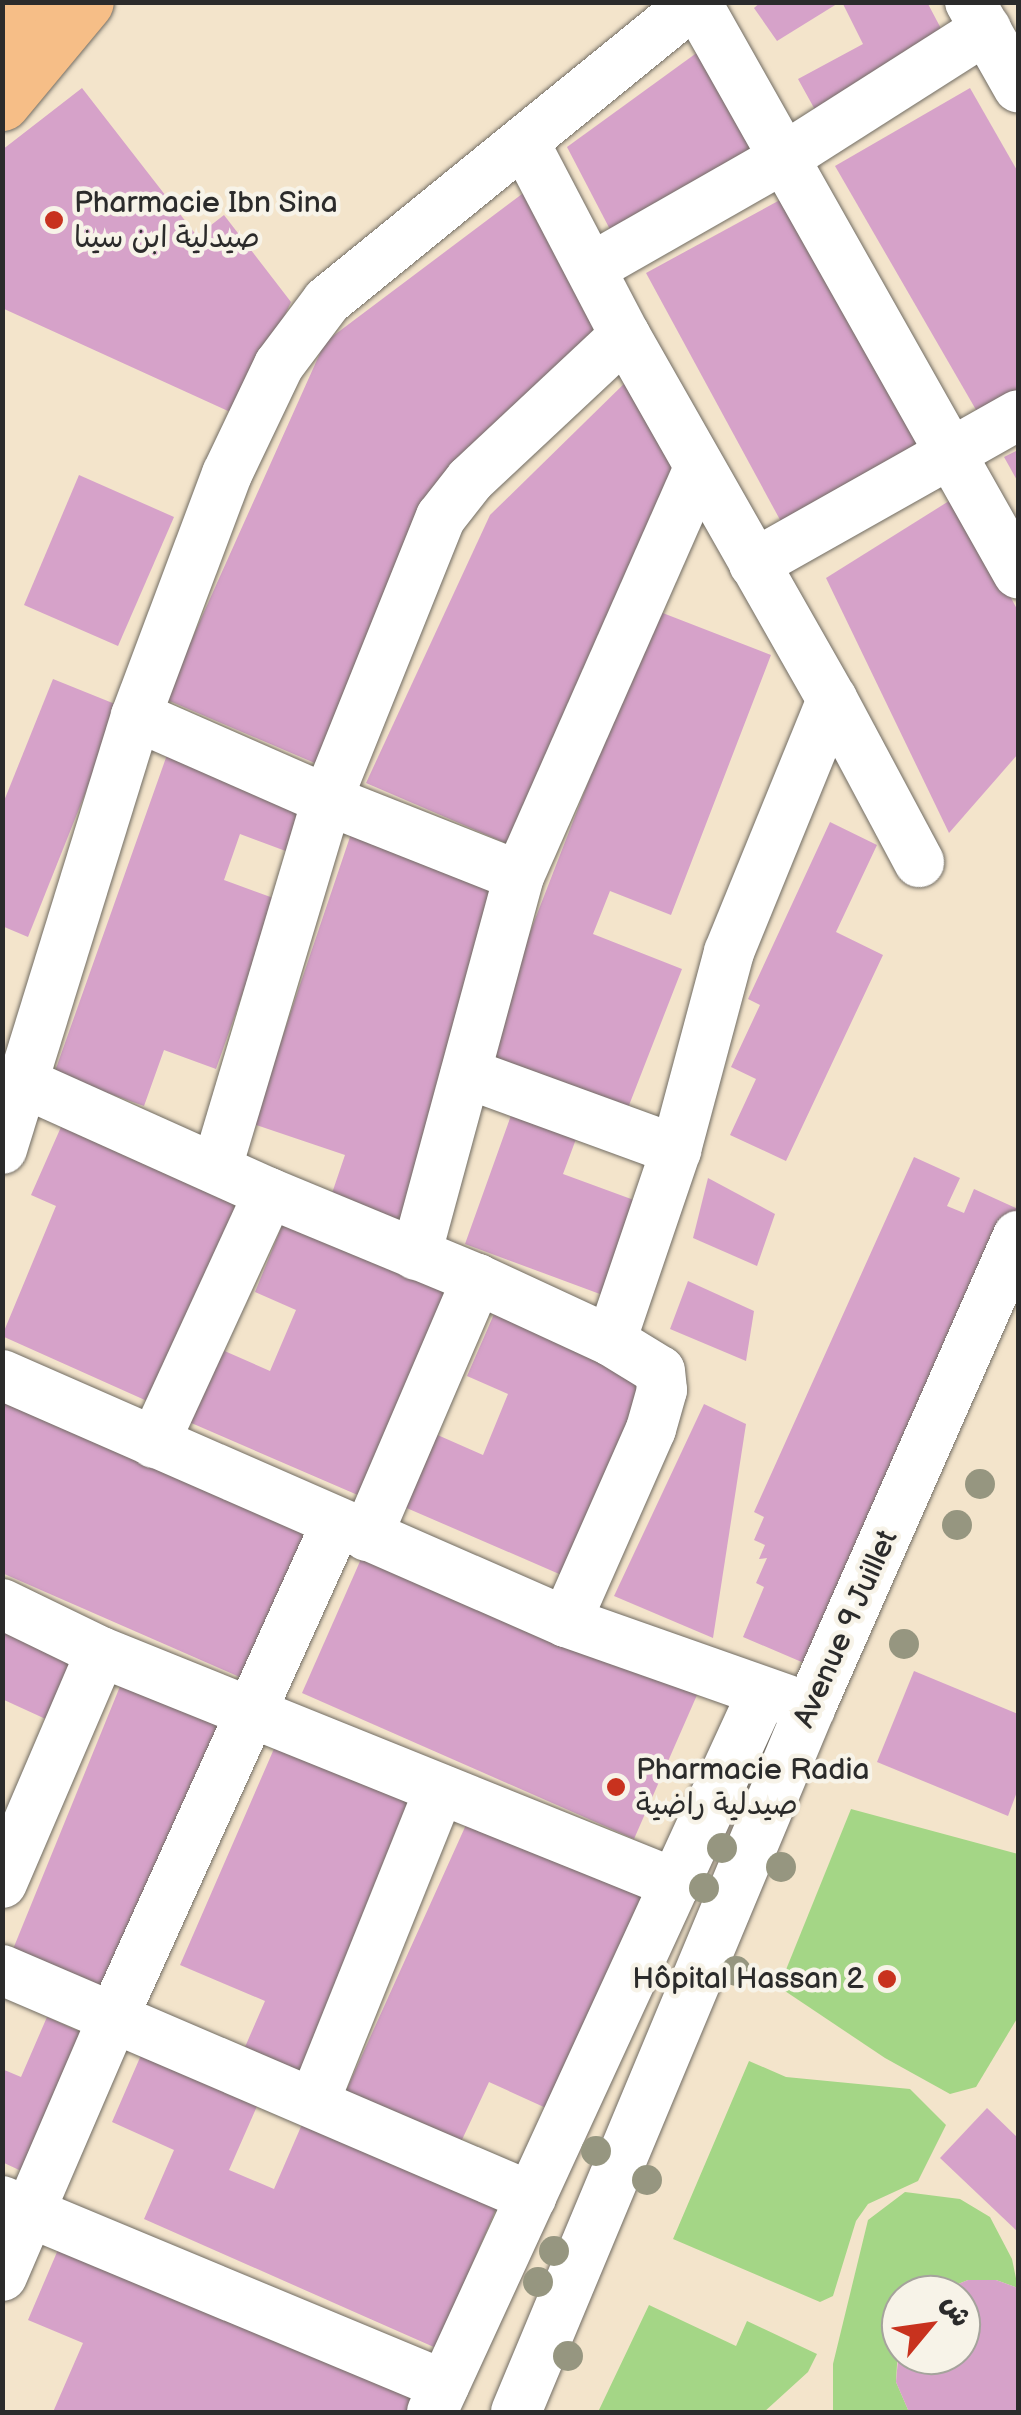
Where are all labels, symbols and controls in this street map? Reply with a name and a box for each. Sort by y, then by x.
place label: Pharmacie Ibn Sina صيدلية ابن سينا [74,185,338,256]
marker: Pharmacie Ibn Sina صيدلية ابن سينا [43,209,65,231]
street label: Avenue 9 Juillet [786,1524,906,1734]
place label: Pharmacie Radia صيدلية راضية [636,1752,869,1822]
marker: Pharmacie Radia صيدلية راضية [605,1776,627,1798]
place label: Hôpital Hassan 2 [632,1961,864,1997]
marker: Hôpital Hassan 2 [874,1966,900,1992]
north arrow [881,2275,981,2375]
text: ش [934,2290,978,2333]

